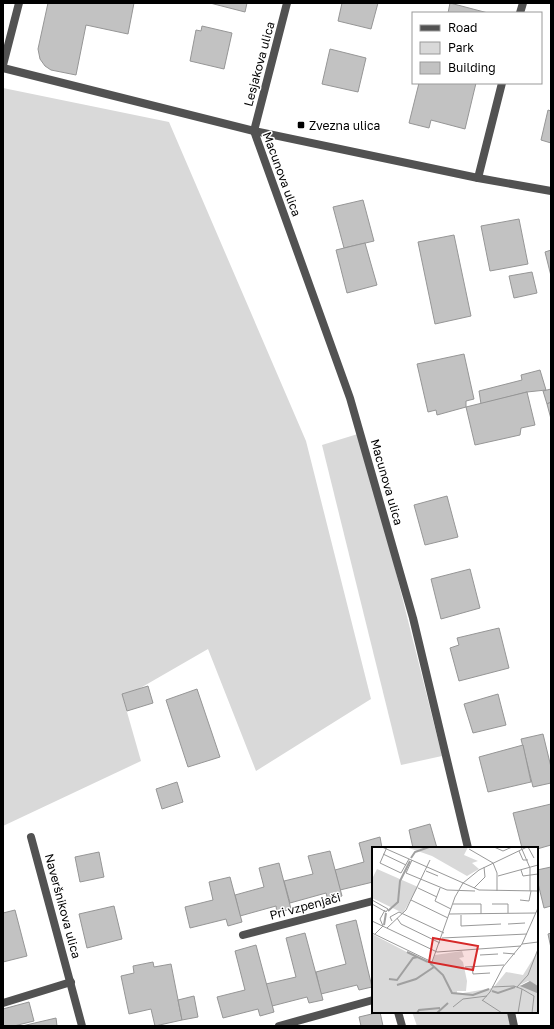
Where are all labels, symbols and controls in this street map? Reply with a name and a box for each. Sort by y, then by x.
legend [412,12,542,84]
street label: Lesjakova ulica [240,20,278,108]
text: Road [448,20,477,35]
text: Park [448,40,474,55]
text: Building [448,60,496,75]
place label: Zvezna ulica [309,118,380,133]
marker: Zvezna ulica [296,120,306,130]
street label: Macunova ulica [260,130,304,218]
street label: Macunova ulica [368,437,406,527]
inset map [372,847,538,1013]
street label: Naveršnikova ulica [42,852,84,960]
street label: Pri vzpenjači [268,889,342,923]

